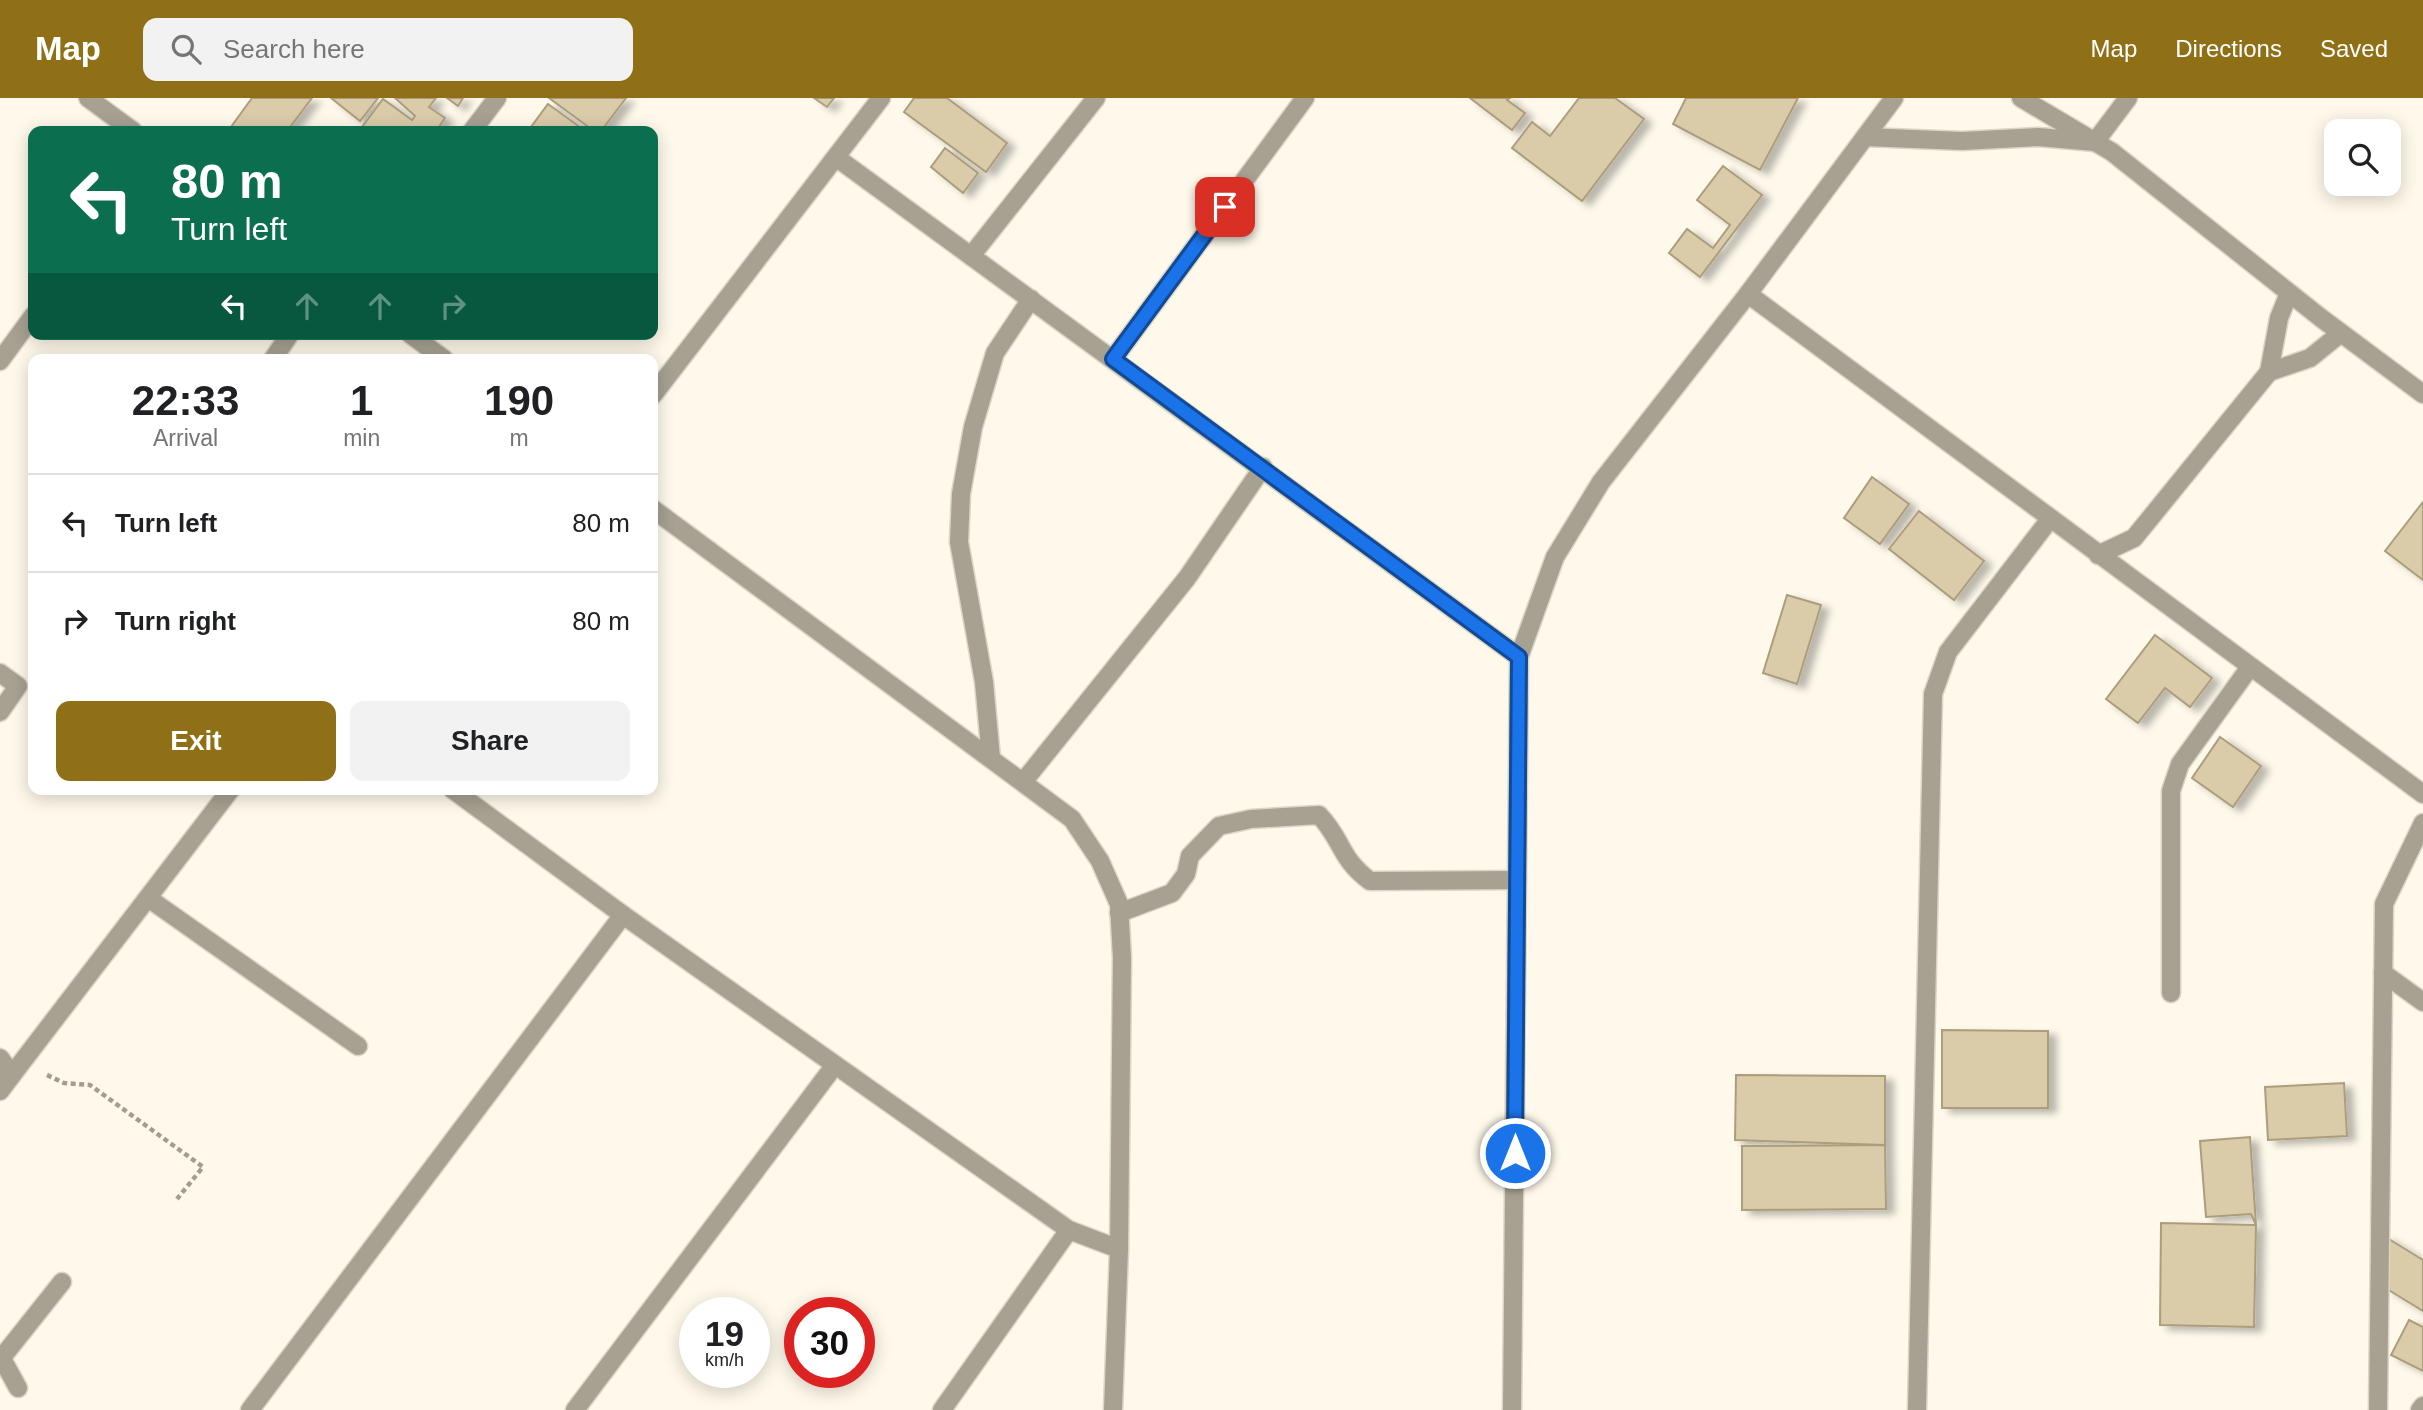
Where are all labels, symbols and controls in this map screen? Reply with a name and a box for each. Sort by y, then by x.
search box [143,18,633,81]
text: Map [35,30,101,67]
icon: search [167,30,205,68]
text: Search here [223,34,365,64]
text: Map [2091,35,2137,62]
text: Directions [2175,35,2282,62]
text: Saved [2320,35,2388,62]
map controls [2324,119,2401,196]
button: search [2324,119,2401,196]
icon: left [56,154,147,245]
text: 80 m [171,154,283,208]
pin [1195,177,1255,237]
icon: arrive [1206,188,1244,226]
text: Turn left [171,211,287,247]
icon: left [215,287,253,325]
icon: ahead [288,287,326,325]
icon: ahead [361,287,399,325]
icon: right [434,287,472,325]
text: 22:33 [132,377,239,424]
text: 1 [350,377,373,424]
text: 190 [484,377,554,424]
text: Arrival [153,425,218,451]
text: min [343,425,380,451]
text: m [510,425,529,451]
icon: left [56,504,94,542]
text: Turn left [115,508,217,538]
text: 80 m [572,508,630,538]
icon: right [56,602,94,640]
text: Turn right [115,606,236,636]
text: 80 m [572,606,630,636]
button: Exit [56,701,336,781]
button: Share [350,701,630,781]
position arrow [1478,1116,1552,1190]
speed limit sign: 30 [784,1297,875,1388]
text: 19 [705,1314,744,1353]
text: km/h [705,1350,744,1370]

